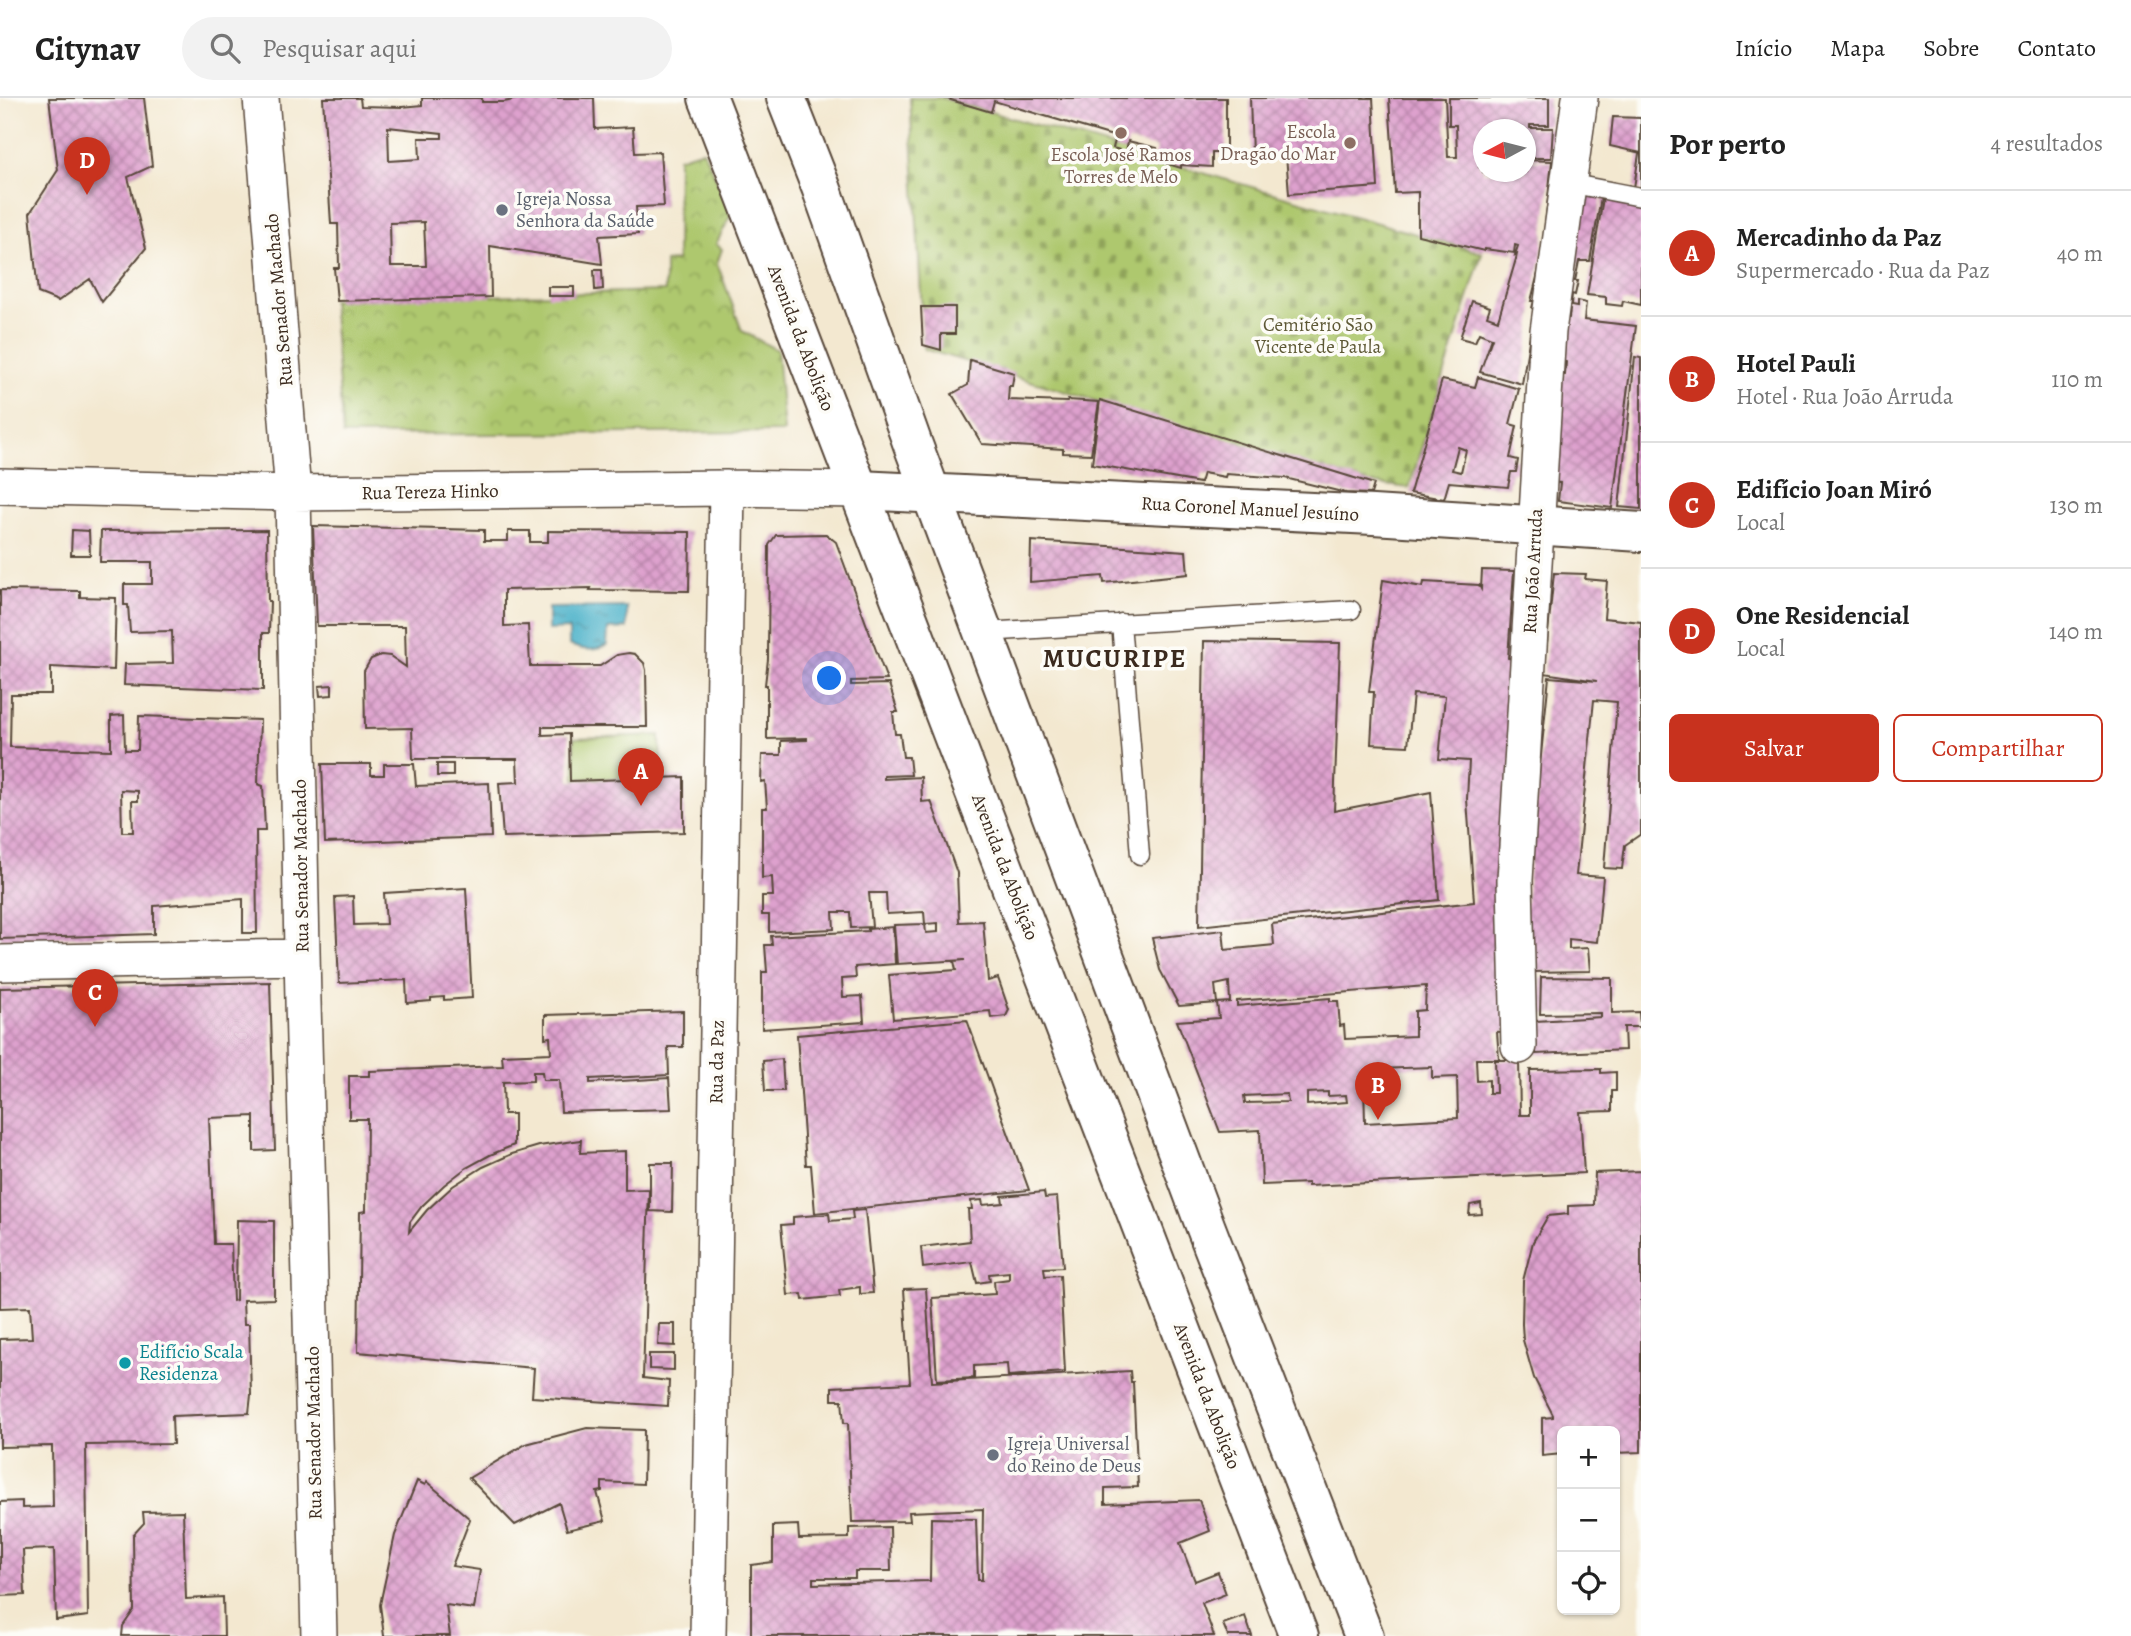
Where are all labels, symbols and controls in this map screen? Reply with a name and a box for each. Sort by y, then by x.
search box [182,17,672,80]
text: Citynav [35,26,140,71]
icon: search [206,29,244,67]
text: Pesquisar aqui [262,31,417,66]
text: Início [1735,32,1792,64]
text: Mapa [1830,32,1885,64]
text: Sobre [1923,32,1979,64]
text: Contato [2017,32,2096,64]
place label: Escola Dragão do Mar [1220,119,1336,167]
north arrow [1473,119,1536,182]
text: Por perto [1669,124,1786,164]
marker: Escola José Ramos Torres de Melo [1113,125,1129,141]
text: 4 resultados [1990,128,2103,159]
marker: Escola Dragão do Mar [1342,135,1358,151]
pin: D [64,137,110,195]
place label: Escola José Ramos Torres de Melo [1050,142,1192,190]
place label: Igreja Nossa Senhora da Saúde [516,186,654,234]
marker: Igreja Nossa Senhora da Saúde [494,202,510,218]
street label: Rua Senador Machado [258,212,300,388]
text: Mercadinho da Paz [1736,220,1942,255]
text: A [1685,238,1699,269]
text: 40 m [2057,238,2103,269]
text: Supermercado · Rua da Paz [1736,255,1990,286]
street label: Avenida da Abolição [761,260,841,415]
park label: Cemitério São Vicente de Paula [1254,312,1381,360]
text: Hotel Pauli [1736,346,1856,381]
text: B [1685,364,1699,395]
text: 110 m [2051,364,2103,395]
text: Hotel · Rua João Arruda [1736,381,1953,412]
text: Edifício Joan Miró [1736,472,1932,507]
street label: Rua Tereza Hinko [361,478,499,506]
street label: Rua Coronel Manuel Jesuíno [1140,490,1360,528]
text: C [1685,490,1699,521]
text: 130 m [2050,490,2103,521]
street label: Rua João Arruda [1517,507,1549,634]
text: Local [1736,507,1785,538]
text: One Residencial [1736,598,1909,633]
text: D [1684,616,1700,647]
text: 140 m [2049,616,2103,647]
text: Local [1736,633,1785,664]
district label: MUCURIPE [1043,641,1187,676]
your location [812,661,846,695]
button: Salvar [1669,714,1879,782]
button: Compartilhar [1893,714,2103,782]
pin: A [618,748,664,806]
street label: Rua Senador Machado [286,779,316,953]
street label: Avenida da Abolição [965,789,1045,944]
pin: C [72,969,118,1027]
street label: Rua da Paz [703,1020,731,1104]
pin: B [1355,1062,1401,1120]
street label: Avenida da Abolição [1167,1318,1247,1473]
place label: Edifício Scala Residenza [139,1339,244,1387]
street label: Rua Senador Machado [299,1346,329,1520]
marker: Edifício Scala Residenza [117,1355,133,1371]
map controls [1557,1426,1620,1615]
button: + [1557,1426,1620,1489]
place label: Igreja Universal do Reino de Deus [1007,1431,1141,1479]
marker: Igreja Universal do Reino de Deus [985,1447,1001,1463]
button: − [1557,1489,1620,1552]
button: locate [1557,1552,1620,1615]

